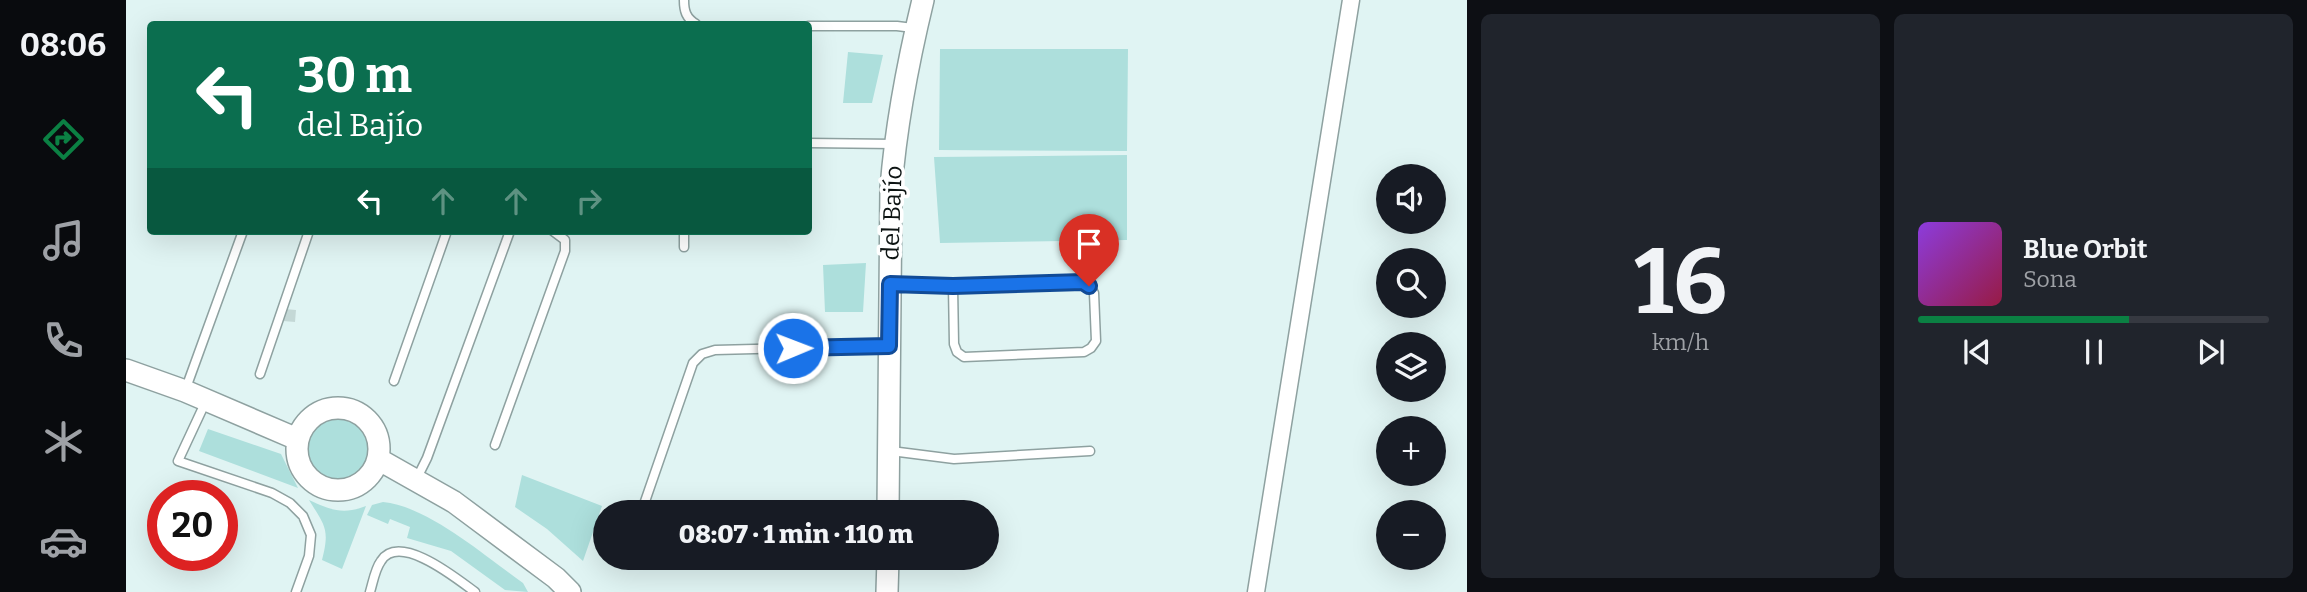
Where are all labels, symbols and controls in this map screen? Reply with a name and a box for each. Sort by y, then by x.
text: 08:06 [20,26,106,64]
text: 30 m [297,46,412,105]
icon: left [182,49,273,140]
text: del Bajío [297,106,423,144]
icon: directions [39,115,88,164]
map controls [1376,164,1446,570]
button: sound [1376,164,1446,234]
street label: del Bajío [876,165,908,261]
icon: left [351,182,389,220]
icon: ahead [424,182,462,220]
icon: ahead [497,182,535,220]
icon: right [570,182,608,220]
pin [1059,214,1119,286]
icon: music [39,216,88,265]
icon: arrive [1070,225,1108,263]
text: 16 [1634,228,1727,337]
text: Blue Orbit [2023,234,2147,265]
button: search [1376,248,1446,318]
text: Sona [2023,265,2077,293]
position arrow [756,311,830,385]
icon: phone [39,316,88,365]
text: km/h [1652,328,1709,356]
button: layers [1376,332,1446,402]
icon: previous [1958,333,1996,371]
icon: pause [2075,333,2113,371]
icon: next [2192,333,2230,371]
button: + [1376,416,1446,486]
icon: climate [39,417,88,466]
speed limit sign: 20 [147,480,238,571]
button: − [1376,500,1446,570]
icon: car [39,517,88,566]
text: 08:07 · 1 min · 110 m [679,519,913,550]

